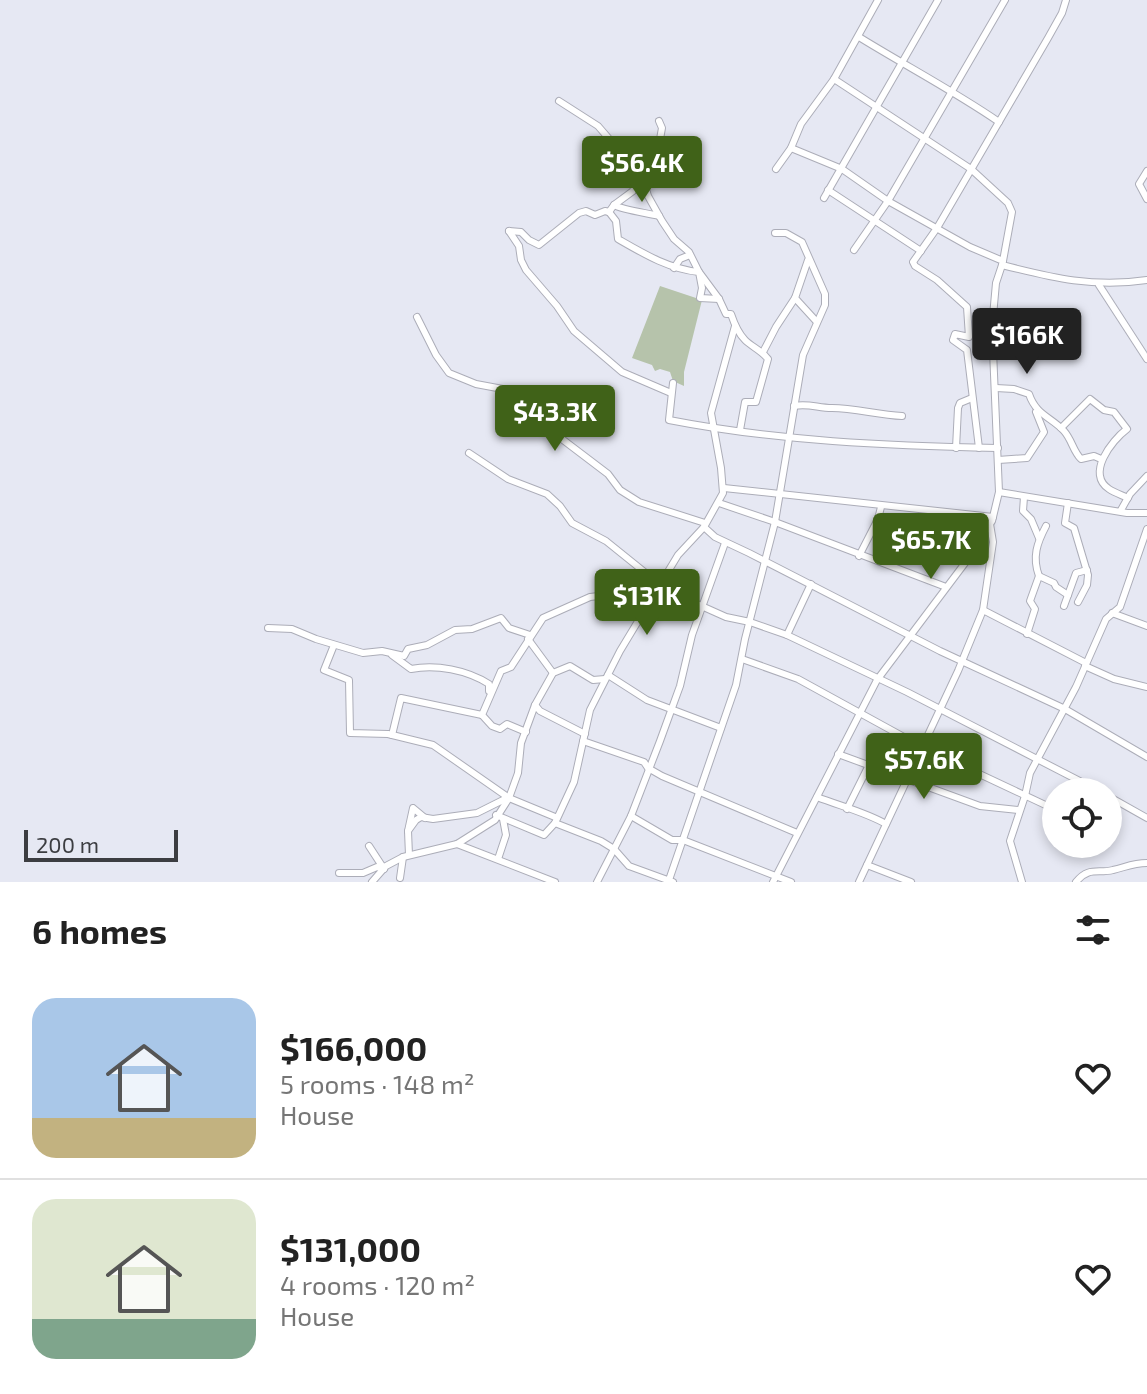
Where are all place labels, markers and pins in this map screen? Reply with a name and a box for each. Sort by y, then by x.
pin: $56.4K [577,136,707,204]
pin: $166K [971,308,1083,376]
pin: $43.3K [490,385,620,453]
pin: $65.7K [866,513,996,581]
pin: $131K [591,569,703,637]
pin: $57.6K [859,733,989,801]

